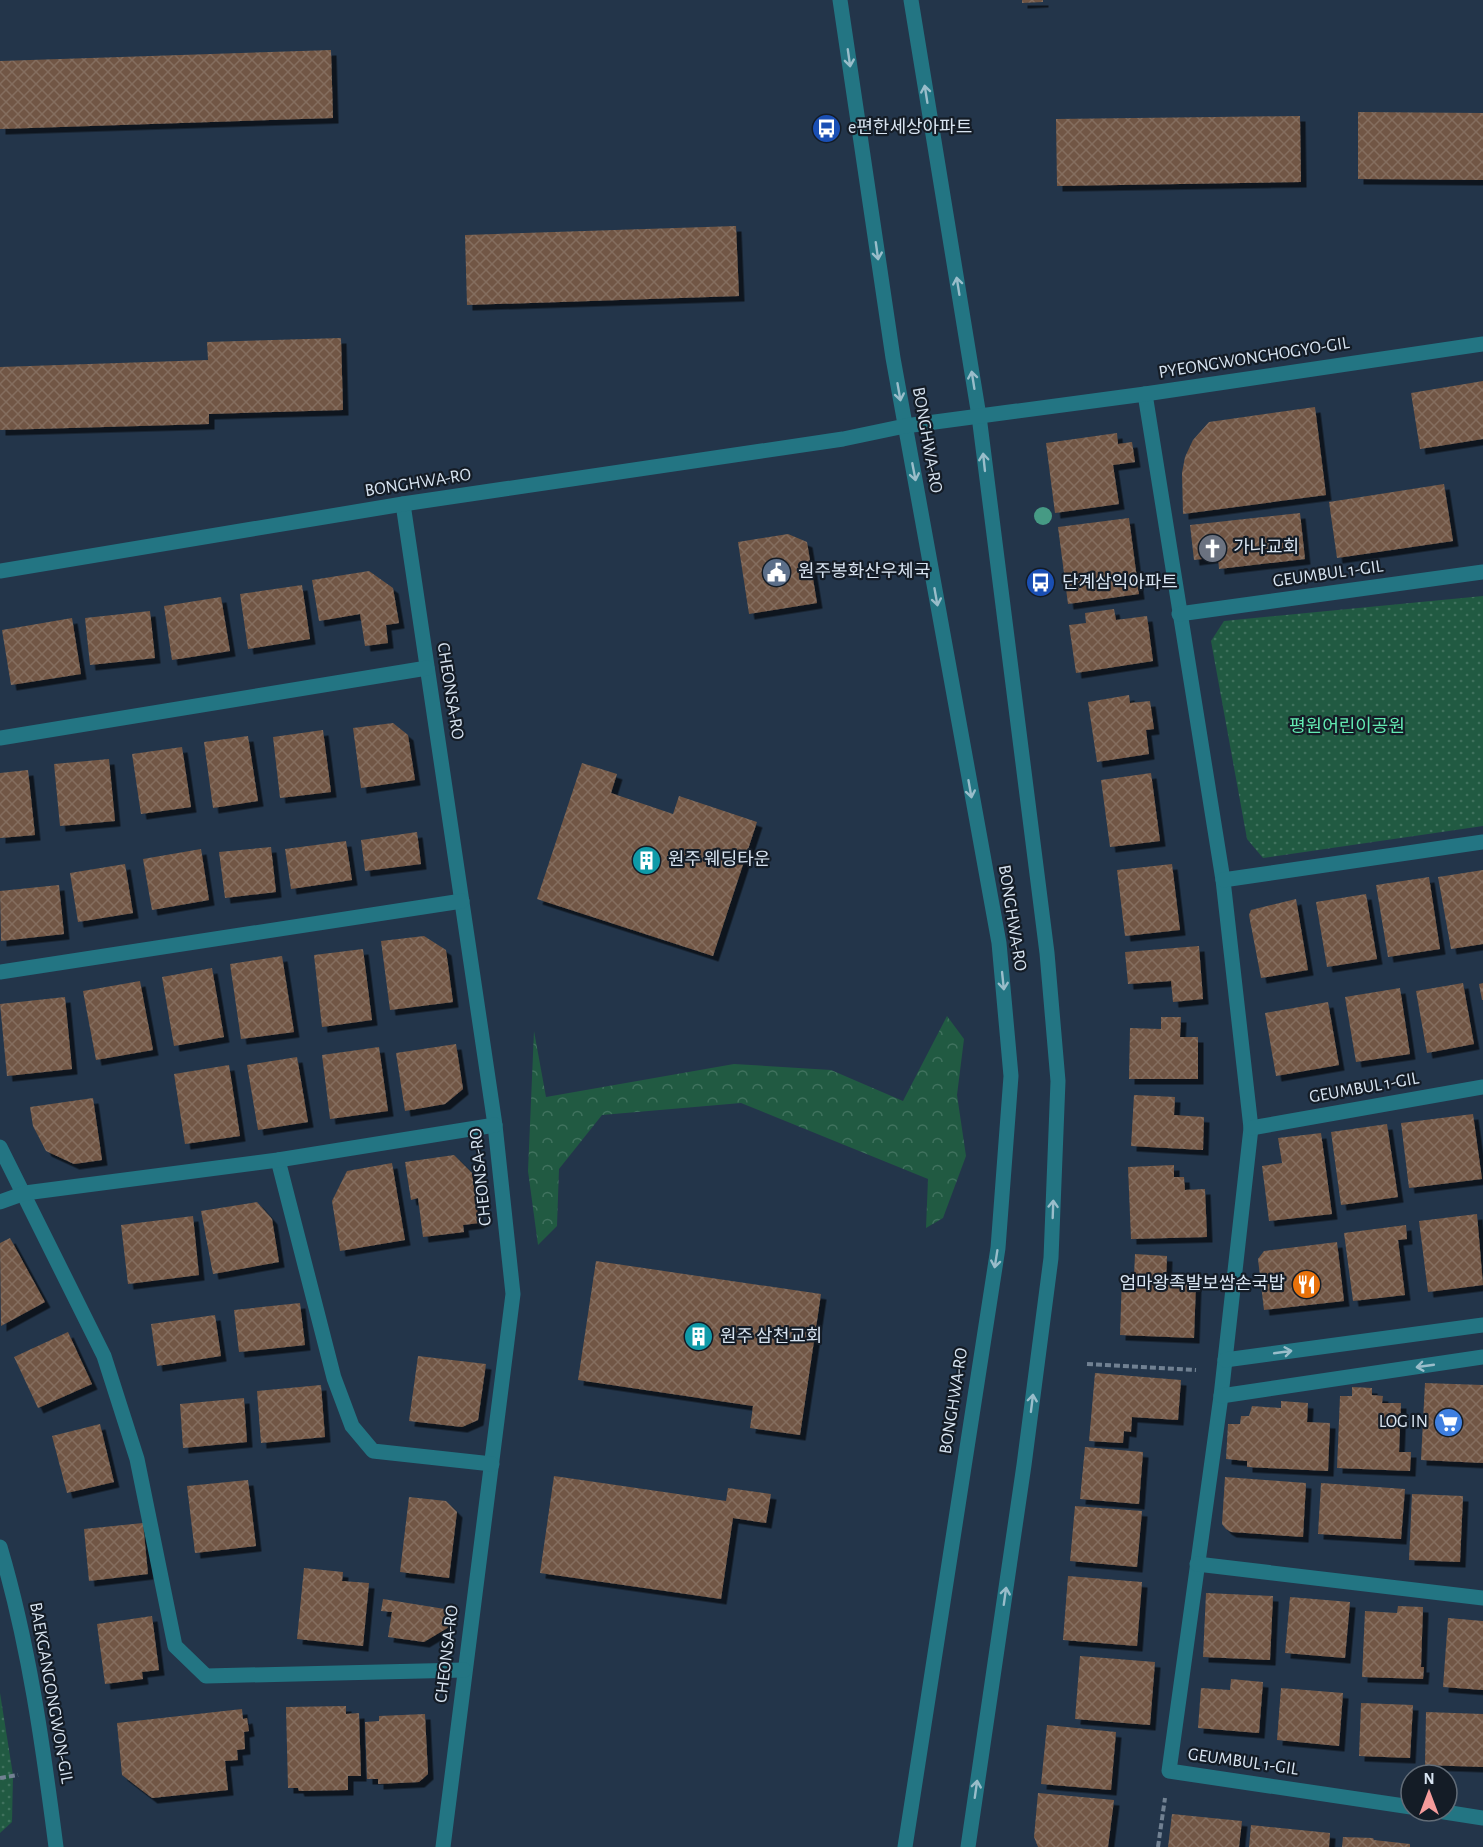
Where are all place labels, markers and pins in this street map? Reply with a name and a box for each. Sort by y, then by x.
bus stop icon: e편한세상아파트 [811,112,843,144]
place label: e편한세상아파트 [848,117,972,137]
church icon: 가나교회 [1196,532,1228,564]
place label: 가나교회 [1233,537,1299,557]
public building icon: 원주봉화산우체국 [761,556,793,588]
place label: 원주봉화산우체국 [798,561,930,581]
bus stop icon: 단계삼익아파트 [1025,567,1057,599]
place label: 단계삼익아파트 [1062,572,1178,592]
building icon: 원주 웨딩타운 [631,844,663,876]
place label: 원주 웨딩타운 [668,849,770,869]
restaurant icon: 엄마왕족발보쌈손국밥 [1290,1268,1322,1300]
place label: 엄마왕족발보쌈손국밥 [1119,1273,1285,1293]
building icon: 원주 삼천교회 [683,1321,715,1353]
place label: 원주 삼천교회 [720,1326,822,1346]
supermarket icon: LOG IN [1433,1406,1465,1438]
place label: LOG IN [1379,1413,1428,1431]

